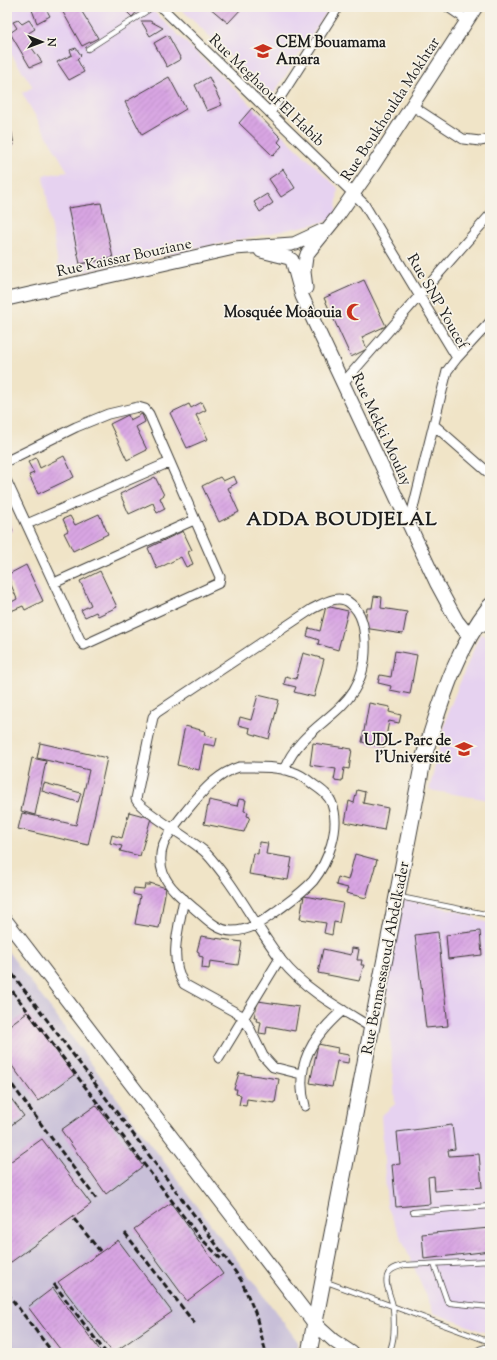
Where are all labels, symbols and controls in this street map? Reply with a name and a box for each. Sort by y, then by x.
north arrow [22,22,62,62]
street label: Rue Meghaouf El Habib [204,30,328,152]
place label: CEM Bouamama Amara [276,33,386,71]
street label: Rue Boukhoulda Mokhtar [337,33,446,186]
text: N [43,37,59,47]
school or university icon: CEM Bouamama Amara [253,41,273,61]
street label: Rue Kaissar Bouziane [55,234,194,283]
street label: Rue SNP Youcef [401,250,473,354]
mosque icon: Mosquée Moâouia [345,302,365,322]
place label: Mosquée Moâouia [224,303,342,324]
street label: Rue Mekki Moulay [345,370,416,490]
district label: ADDA BOUDJELAL [246,507,438,534]
place label: UDL- Parc de l'Université [364,731,451,769]
school or university icon: UDL- Parc de l'Université [454,739,474,759]
street label: Rue Benmessaoud Abdelkader [357,860,416,1057]

